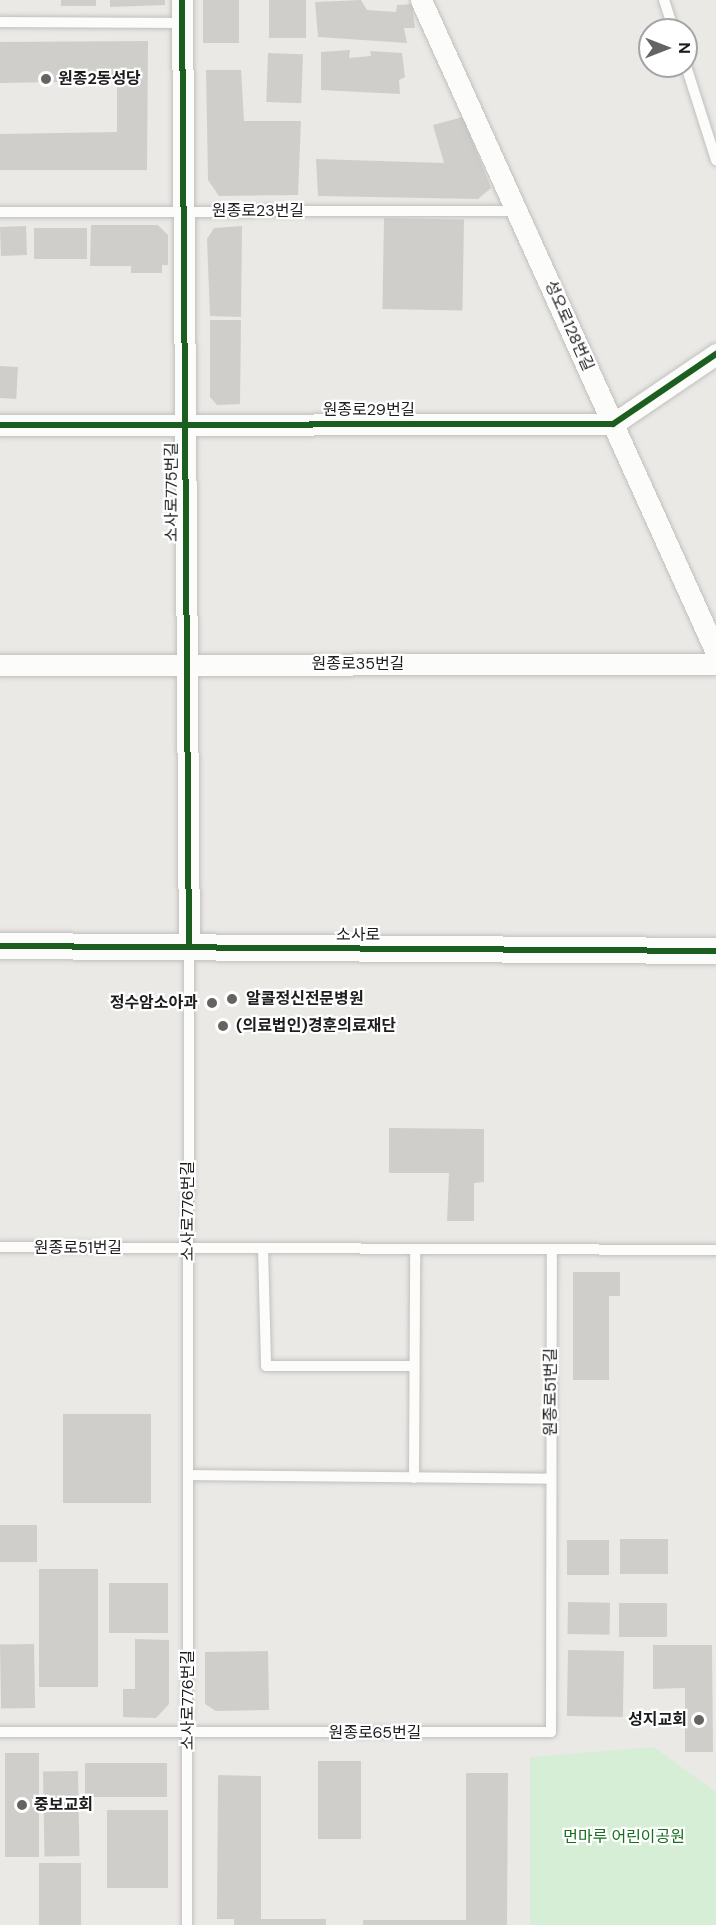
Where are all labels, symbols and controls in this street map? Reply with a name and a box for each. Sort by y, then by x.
north arrow [638,18,698,78]
text: N [674,42,695,54]
place label: 원종2동성당 [58,69,141,89]
marker: 원종2동성당 [39,72,53,86]
street label: 원종로23번길 [212,201,304,221]
street label: 성오로128번길 [540,278,598,374]
street label: 원종로29번길 [323,400,415,420]
street label: 소사로775번길 [162,442,182,542]
street label: 원종로35번길 [312,654,404,674]
street label: 소사로 [336,925,380,945]
place label: 알콜정신전문병원 [246,989,364,1009]
marker: 알콜정신전문병원 [223,990,241,1008]
place label: 정수암소아과 [110,993,198,1013]
marker: 정수암소아과 [203,994,221,1012]
place label: (의료법인)경훈의료재단 [236,1016,396,1036]
marker: (의료법인)경훈의료재단 [214,1017,232,1035]
street label: 소사로776번길 [178,1161,198,1261]
street label: 원종로51번길 [34,1238,122,1258]
street label: 원종로51번길 [541,1348,561,1436]
street label: 소사로776번길 [178,1650,198,1750]
place label: 성지교회 [628,1710,687,1730]
marker: 성지교회 [692,1713,706,1727]
street label: 원종로65번길 [328,1723,422,1743]
place label: 중보교회 [34,1795,93,1815]
marker: 중보교회 [15,1798,29,1812]
park label: 먼마루 어린이공원 [563,1827,685,1847]

